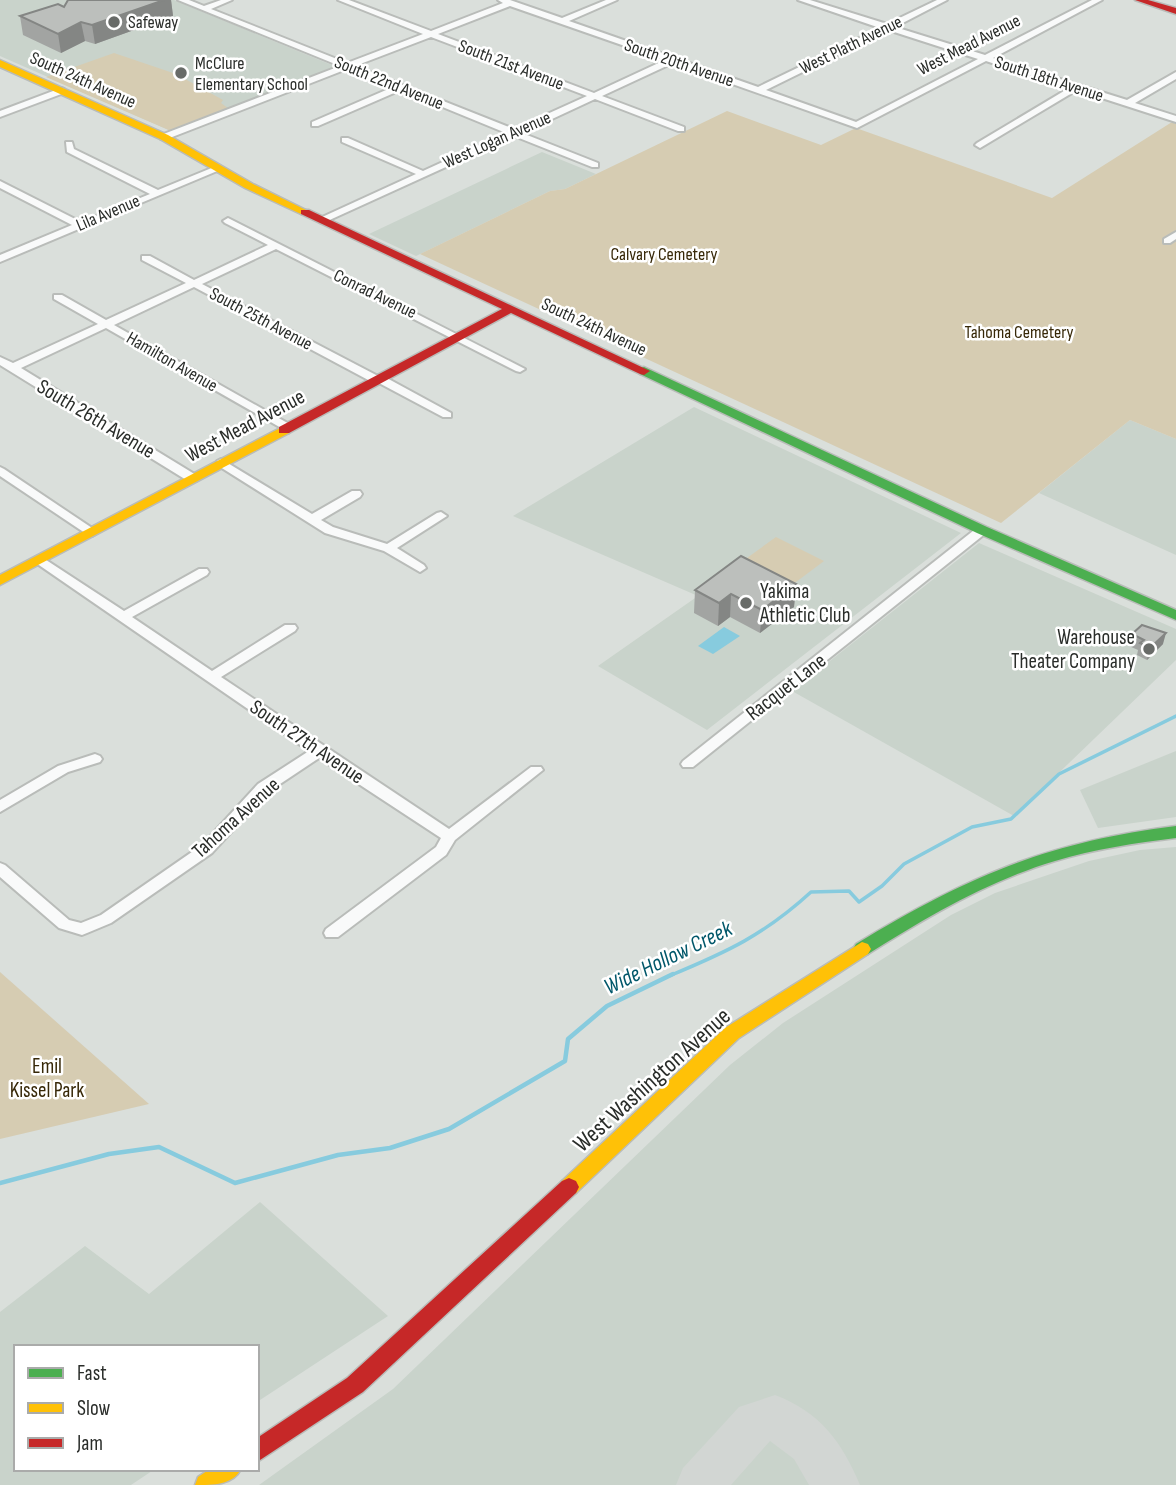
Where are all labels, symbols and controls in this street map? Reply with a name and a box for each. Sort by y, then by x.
street label: West Mead Avenue [914,10,1024,80]
street label: West Plath Avenue [796,11,906,79]
place label: Safeway [128,12,178,33]
marker: Safeway [106,14,122,30]
street label: South 20th Avenue [622,34,736,92]
street label: South 21st Avenue [455,35,567,95]
street label: South 24th Avenue [27,47,139,113]
street label: South 22nd Avenue [331,52,447,114]
street label: South 18th Avenue [992,52,1106,106]
place label: McClure Elementary School [195,53,308,95]
marker: McClure Elementary School [173,65,189,81]
street label: West Logan Avenue [440,107,554,173]
street label: Lila Avenue [73,190,143,236]
park label: Calvary Cemetery [611,244,717,265]
street label: Conrad Avenue [330,265,420,323]
street label: South 25th Avenue [206,283,316,355]
street label: South 24th Avenue [538,293,650,361]
park label: Tahoma Cemetery [965,322,1074,343]
street label: Hamilton Avenue [123,327,221,397]
street label: South 26th Avenue [33,374,159,464]
street label: West Mead Avenue [181,384,309,468]
place label: Yakima Athletic Club [759,579,850,628]
marker: Yakima Athletic Club [738,595,754,611]
place label: Warehouse Theater Company [1011,625,1135,674]
marker: Warehouse Theater Company [1141,641,1157,657]
street label: Racquet Lane [741,648,831,726]
street label: South 27th Avenue [245,695,369,789]
street label: Tahoma Avenue [187,772,285,864]
water label: Wide Hollow Creek [599,914,738,1001]
street label: West Washington Avenue [567,1002,737,1158]
park label: Emil Kissel Park [10,1054,84,1103]
legend [14,1345,259,1471]
text: Fast [77,1361,107,1386]
text: Slow [77,1396,111,1421]
text: Jam [76,1431,103,1456]

